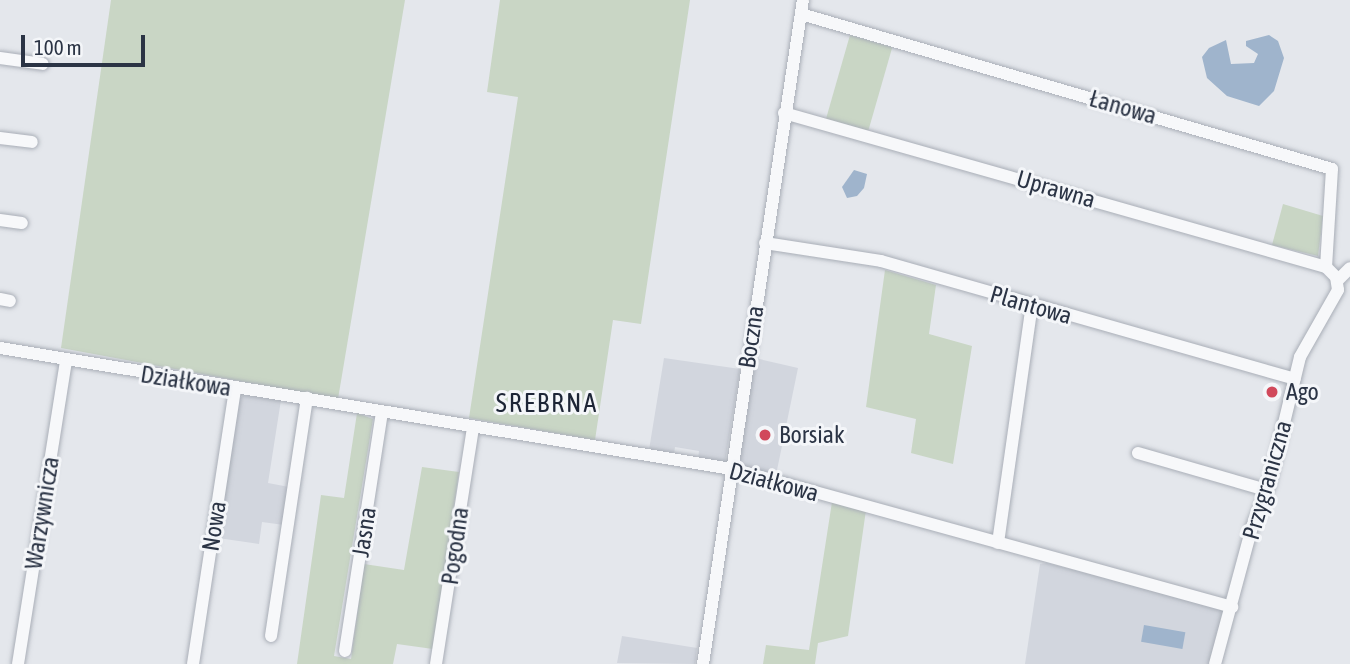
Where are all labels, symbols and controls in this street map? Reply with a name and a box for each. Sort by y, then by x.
scale bar [24,21,149,65]
text: 100 m [34,35,82,59]
street label: Łanowa [1086,84,1160,130]
street label: Uprawna [1013,164,1099,214]
street label: Plantowa [987,280,1075,330]
street label: Boczna [732,304,770,370]
street label: Działkowa [139,360,233,402]
place label: Ago [1286,378,1319,406]
marker: Ago [1264,384,1280,400]
district label: SREBRNA [497,388,597,420]
street label: Przygraniczna [1236,417,1298,543]
place label: Borsiak [779,421,844,449]
marker: Borsiak [757,427,773,443]
street label: Warzywnicza [19,455,65,571]
street label: Działkowa [726,456,822,508]
street label: Nowa [196,499,232,553]
street label: Jasna [346,505,382,559]
street label: Pogodna [435,505,475,587]

